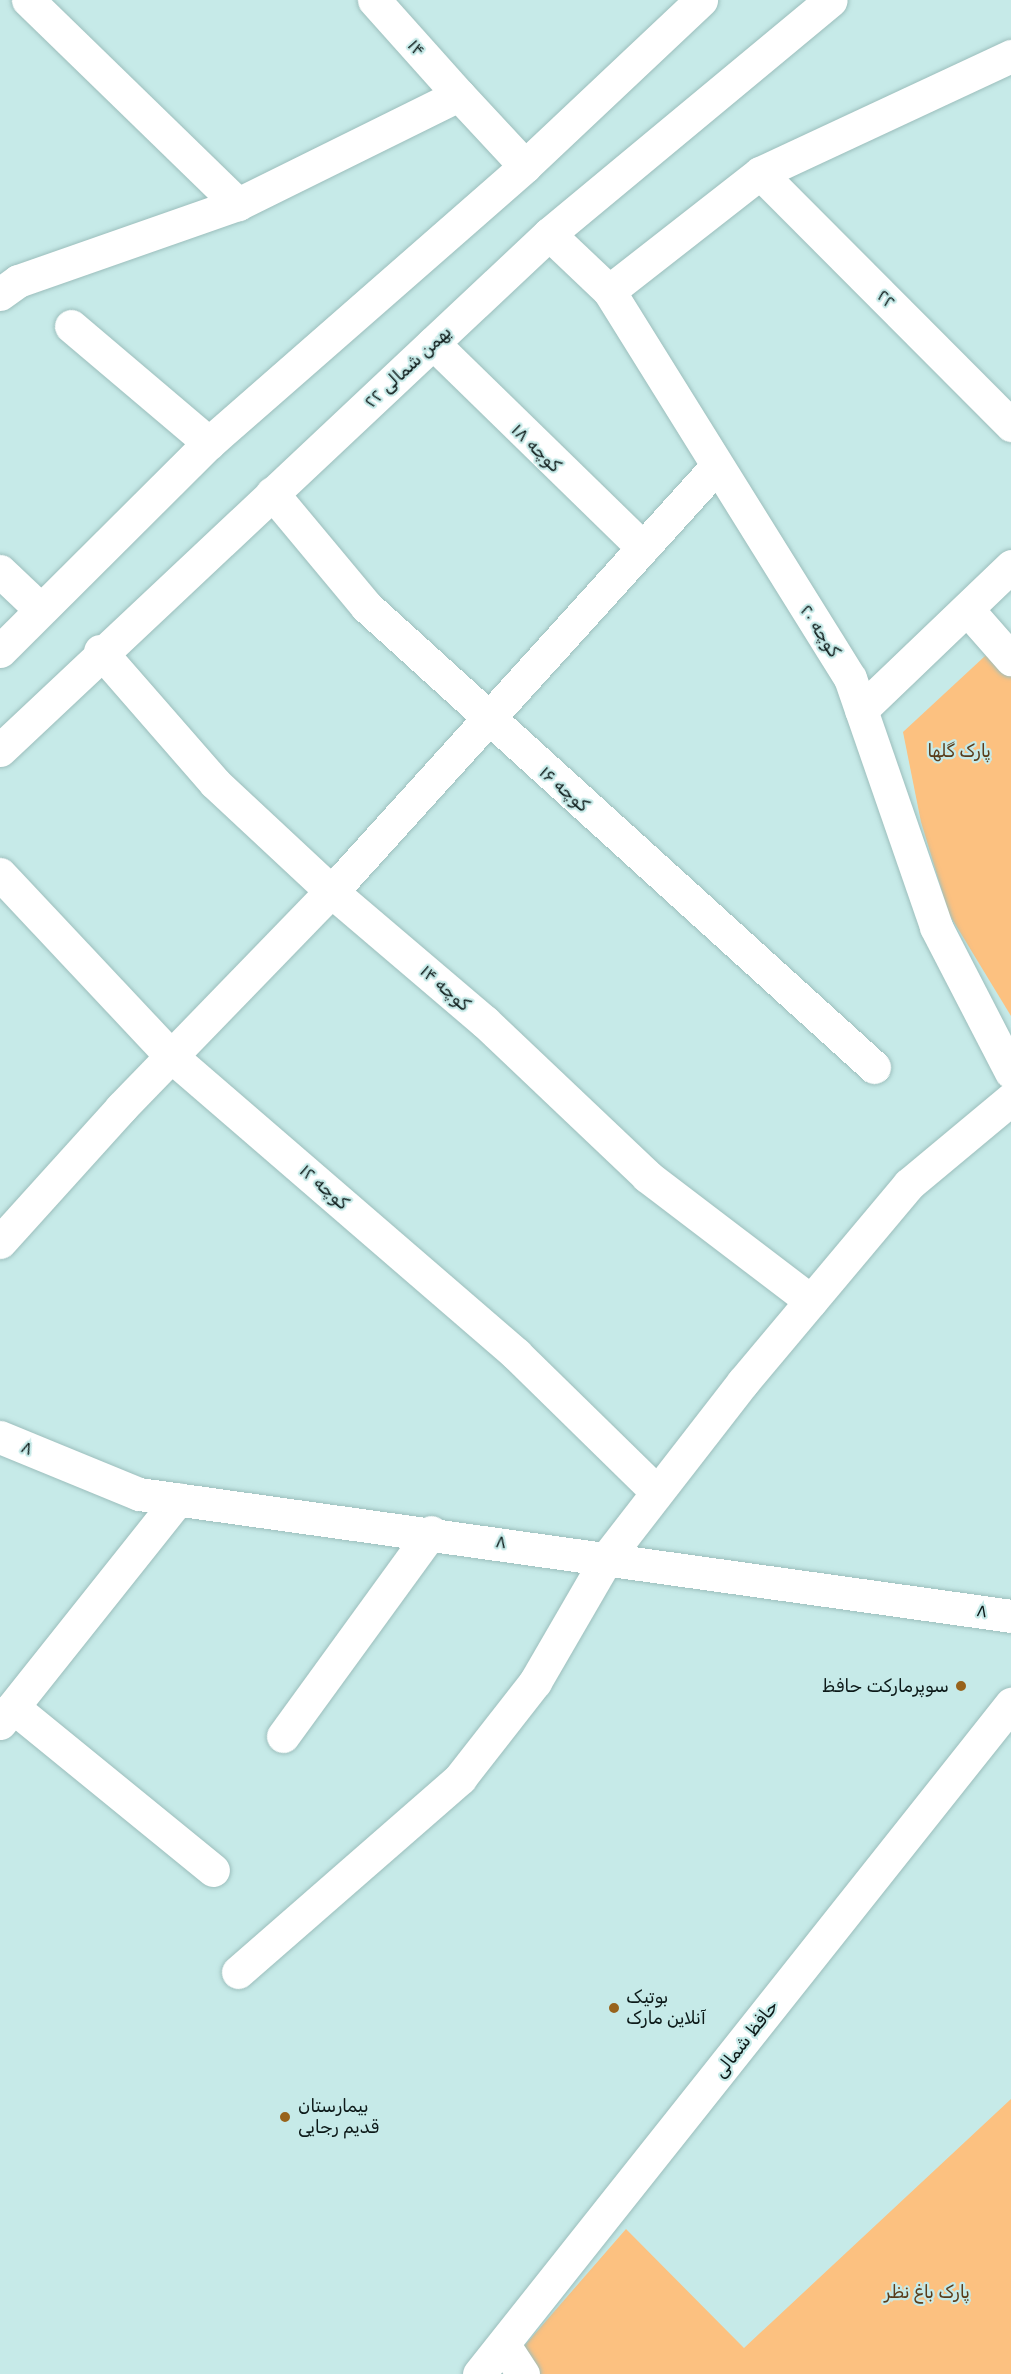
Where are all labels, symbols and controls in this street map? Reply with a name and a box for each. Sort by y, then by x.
street label: ۱۴ [403,35,429,61]
street label: ۲۲ [872,285,900,313]
street label: ۲۲ بهمن شمالی [360,321,456,413]
street label: کوچه ۱۸ [507,419,565,477]
street label: کوچه ۲۰ [795,601,845,661]
park label: پارک گلها [927,740,991,762]
street label: کوچه ۱۶ [535,762,593,816]
street label: کوچه ۱۴ [416,960,474,1016]
street label: کوچه ۱۲ [295,1160,353,1214]
street label: ۸ [18,1436,36,1460]
street label: ۸ [494,1531,508,1553]
street label: ۸ [975,1600,989,1622]
place label: سوپرمارکت حافظ [822,1675,949,1697]
marker: سوپرمارکت حافظ [954,1679,968,1693]
place label: بوتیک آنلاین مارک [626,1987,706,2030]
street label: حافظ شمالی [709,1996,783,2082]
marker: بوتیک آنلاین مارک [607,2001,621,2015]
place label: بیمارستان قدیم رجایی [298,2096,379,2138]
marker: بیمارستان قدیم رجایی [276,2108,294,2126]
park label: پارک باغ نظر [884,2281,970,2303]

